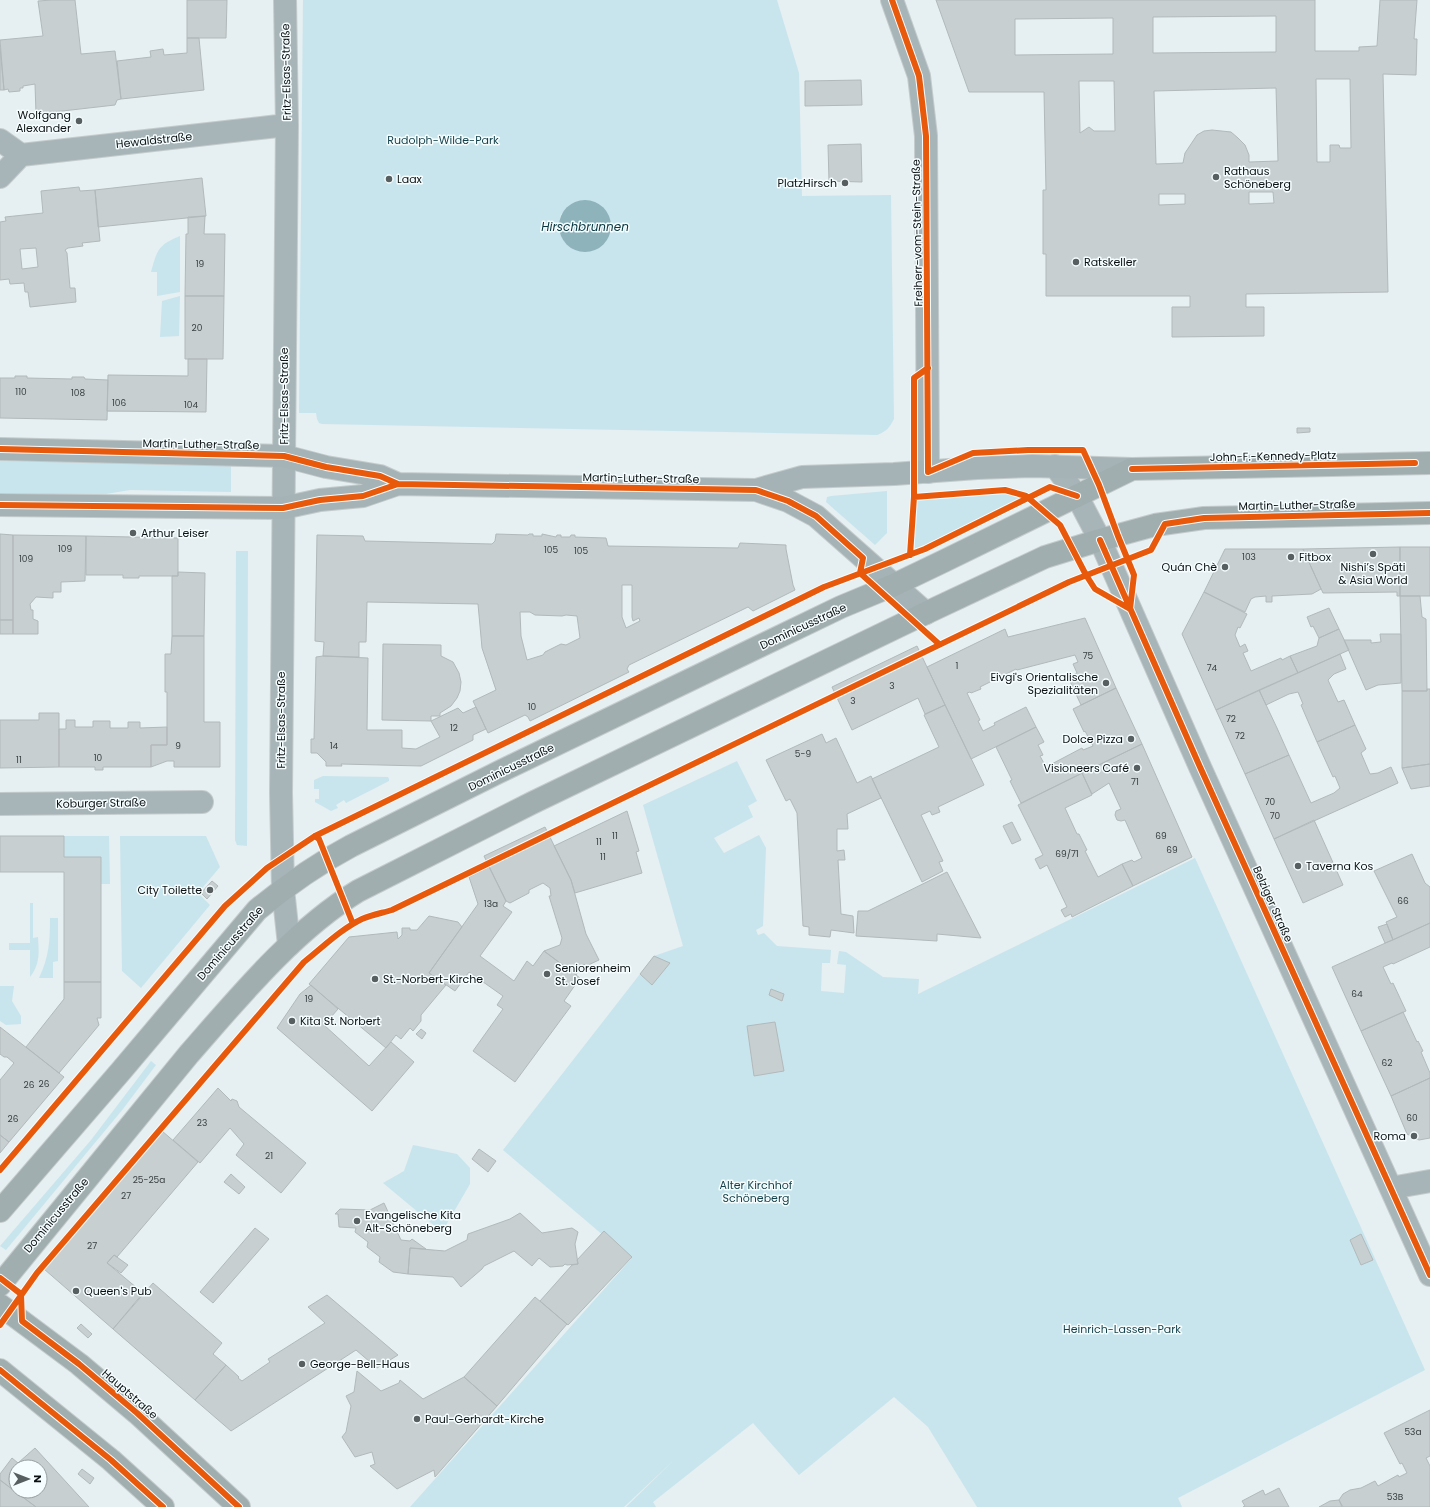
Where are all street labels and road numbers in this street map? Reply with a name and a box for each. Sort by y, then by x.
street label: Fritz-Elsas-Straße [277,23,295,121]
street label: Hewaldstraße [115,128,193,152]
street label: Freiherr-vom-Stein-Straße [908,159,926,307]
street label: Fritz-Elsas-Straße [276,347,292,445]
street label: Martin-Luther-Straße [142,435,260,453]
street label: John-F.-Kennedy-Platz [1210,447,1336,465]
street label: Martin-Luther-Straße [582,469,700,487]
street label: Martin-Luther-Straße [1238,496,1356,514]
street label: Dominicusstraße [757,599,849,653]
street label: Fritz-Elsas-Straße [273,671,289,769]
street label: Dominicusstraße [465,739,557,795]
street label: Koburger Straße [56,794,146,812]
street label: Belziger Straße [1249,863,1297,945]
street label: Dominicusstraße [193,902,267,984]
street label: Dominicusstraße [20,1174,92,1256]
street label: Hauptstraße [99,1365,161,1423]

